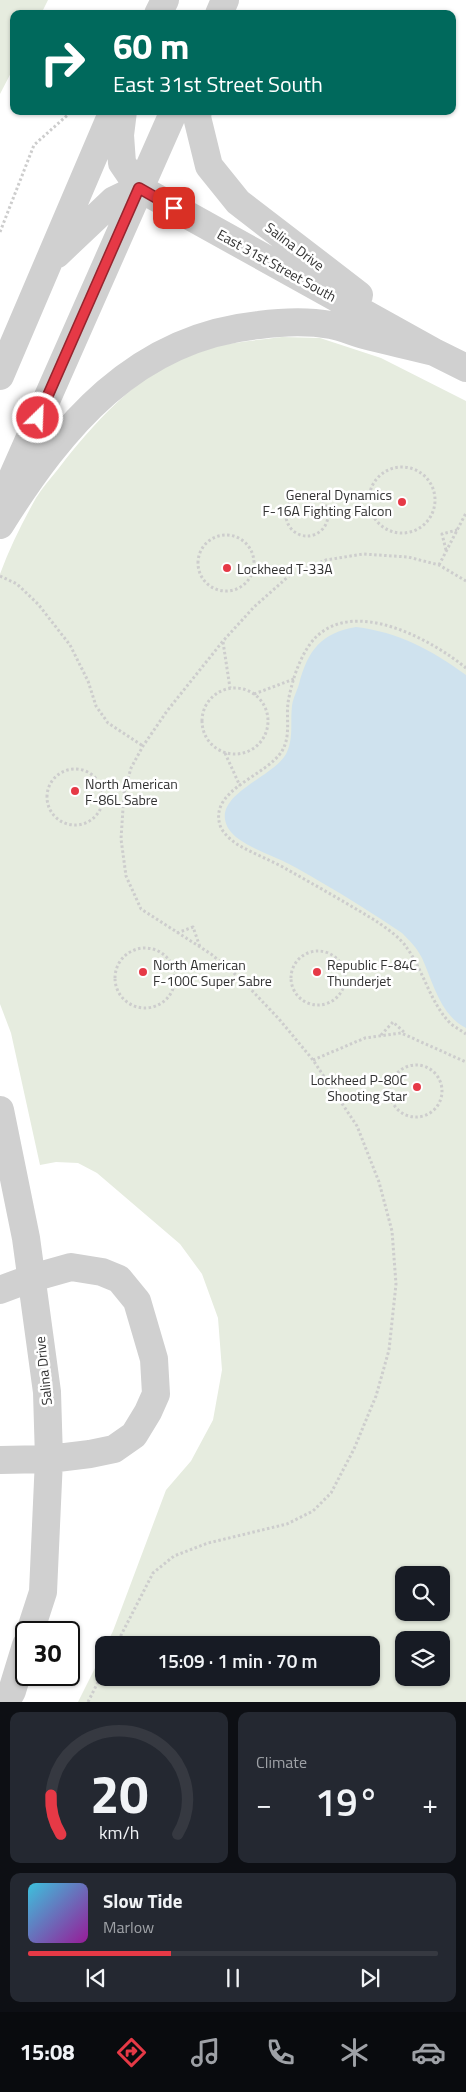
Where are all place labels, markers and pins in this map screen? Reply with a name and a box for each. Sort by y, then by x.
pin [153,187,195,229]
place label: General Dynamics F-16A Fighting Falcon [263,484,392,521]
marker: General Dynamics F-16A Fighting Falcon [396,496,408,508]
place label: Lockheed T-33A [237,558,333,579]
marker: Lockheed T-33A [221,562,233,574]
place label: North American F-86L Sabre [85,773,178,810]
marker: North American F-86L Sabre [69,785,81,797]
place label: North American F-100C Super Sabre [153,954,272,991]
place label: Republic F-84C Thunderjet [327,954,417,991]
marker: North American F-100C Super Sabre [137,966,149,978]
marker: Republic F-84C Thunderjet [311,966,323,978]
place label: Lockheed P-80C Shooting Star [310,1069,407,1106]
marker: Lockheed P-80C Shooting Star [411,1081,423,1093]

